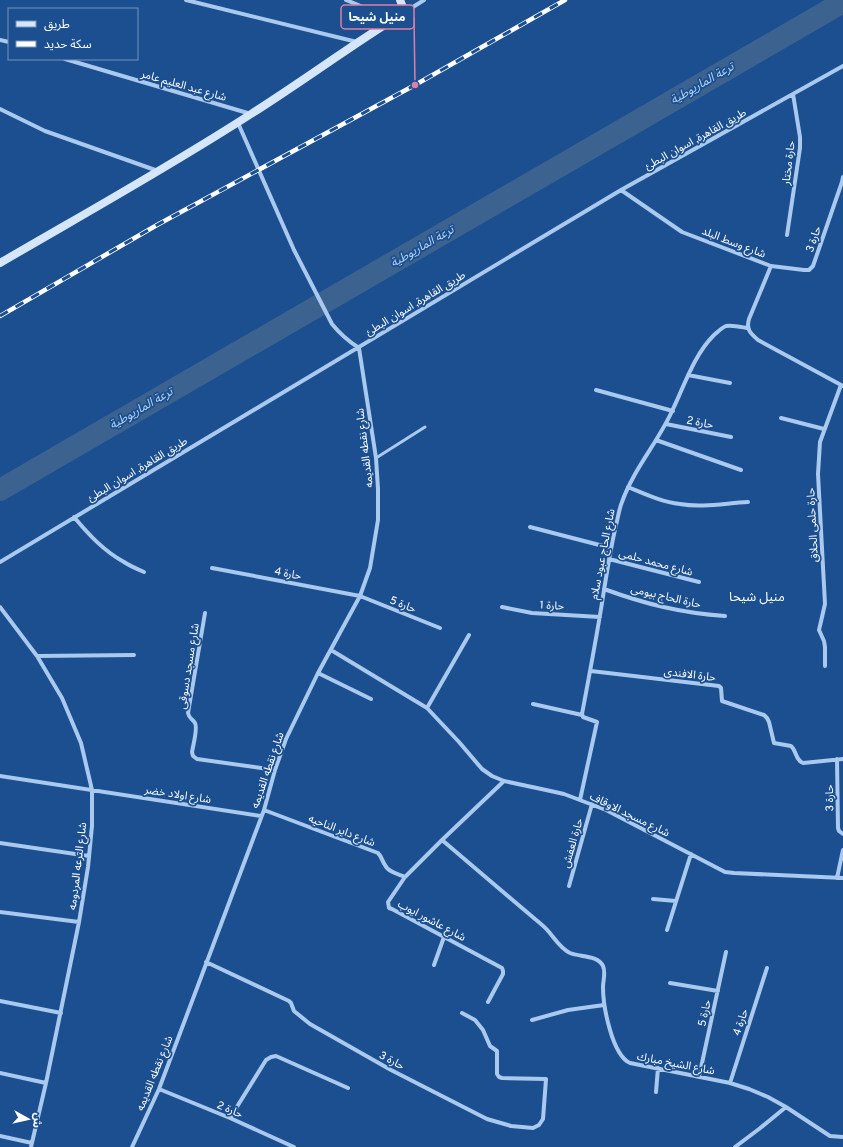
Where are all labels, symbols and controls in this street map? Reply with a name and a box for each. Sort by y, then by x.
callout: منيل شيحا [341,5,414,29]
legend [8,8,138,60]
text: منيل شيحا [349,10,405,26]
text: طريق [44,17,70,33]
text: سكة حديد [44,37,92,53]
water label: ترعة الماريوطية [668,58,739,108]
street label: شارع عبد العليم عامر [138,67,228,106]
street label: طريق القاهرة, اسوان البطئ [642,106,749,174]
street label: حارة مختار [779,140,799,187]
water label: ترعة الماريوطية [388,221,459,271]
street label: شارع وسط البلد [700,224,768,262]
street label: حارة 3 [803,224,825,254]
street label: طريق القاهرة, اسوان البطئ [363,268,468,339]
water label: ترعة الماريوطية [107,383,178,433]
street label: شارع نقطه القديمه [353,407,377,488]
street label: حارة 2 [685,414,715,433]
street label: طريق القاهرة, اسوان البطئ [85,434,190,505]
street label: حارة حلمى الحلاق [804,487,822,563]
street label: شارع الحاج عبود سلام [587,507,619,601]
street label: شارع محمد حلمى [617,546,695,580]
street label: حارة 4 [273,565,303,584]
street label: حارة الحاج بيومى [629,582,703,612]
district label: منيل شيحا [729,590,785,606]
street label: حارة 5 [387,594,418,617]
street label: حارة 1 [539,598,565,614]
street label: شارع مسجد دسوقى [175,622,203,710]
street label: حارة الافندى [663,665,717,685]
street label: شارع نقطه القديمه [248,730,288,810]
street label: شارع اولاد خضر [143,783,212,807]
street label: حارة 3 [823,784,837,812]
street label: شارع مسجد الاوقاف [587,789,672,841]
street label: شارع داير الناحيه [306,812,377,850]
street label: حارة العفش [559,816,587,870]
street label: شارع الترعه المردومه [66,821,90,911]
street label: شارع عاشور ايوب [395,897,468,945]
street label: حارة 5 [695,998,715,1028]
street label: حارة 4 [730,1007,752,1037]
street label: شارع نقطه القديمه [133,1033,177,1113]
street label: حارة 3 [376,1048,407,1074]
street label: شارع الشيخ مبارك [636,1050,716,1078]
street label: حارة 2 [214,1098,245,1122]
north arrow [8,1099,48,1139]
text: ش [29,1112,45,1129]

